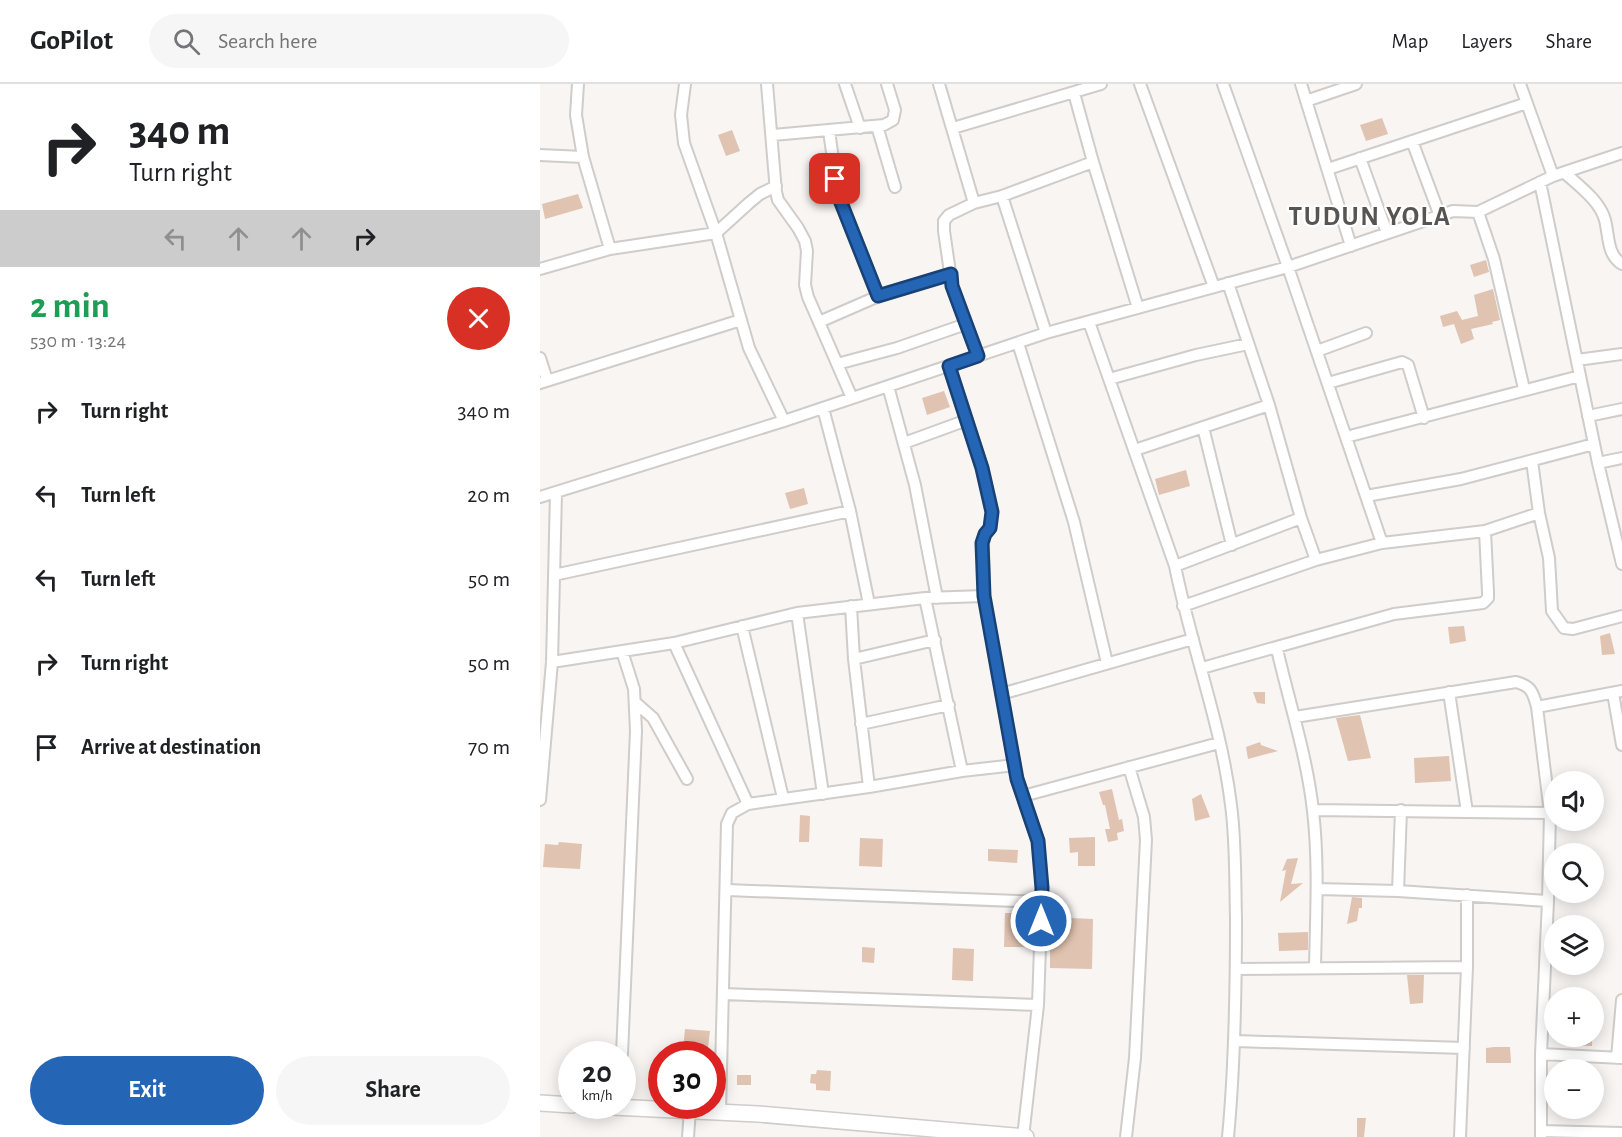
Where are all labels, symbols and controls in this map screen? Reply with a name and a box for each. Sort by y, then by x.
search box [149,14,569,68]
icon: search [170,25,203,58]
text: GoPilot [30,27,113,55]
text: Search here [218,30,318,52]
text: Map [1392,31,1428,52]
text: Layers [1461,31,1512,52]
text: Share [1545,31,1592,52]
icon: right [30,108,108,186]
text: 340 m [129,110,230,152]
pin [809,153,860,204]
text: Turn right [129,159,232,186]
icon: arrive [818,162,851,195]
district label: TUDUN YOLA [1289,203,1451,230]
icon: left [159,222,192,255]
icon: ahead [222,222,255,255]
icon: ahead [285,222,318,255]
icon: right [348,222,381,255]
button: close [447,287,510,350]
text: 2 min [30,288,110,324]
text: 530 m · 13:24 [30,331,126,351]
icon: right [30,395,63,428]
text: Turn right [81,400,168,422]
text: 340 m [458,400,510,422]
icon: left [30,479,63,512]
text: Turn left [81,484,155,506]
text: 20 m [467,484,510,506]
icon: left [30,563,63,596]
text: Turn left [81,568,155,590]
text: 50 m [468,568,510,590]
icon: right [30,647,63,680]
text: Turn right [81,652,168,674]
text: 50 m [468,652,510,674]
icon: arrive [30,731,63,764]
text: Arrive at destination [81,736,261,758]
text: 70 m [468,736,510,758]
map controls [1544,771,1604,1119]
button: sound [1544,771,1604,831]
button: search [1544,843,1604,903]
position arrow [1009,889,1073,953]
button: layers [1544,915,1604,975]
button: + [1544,987,1604,1047]
speed limit sign: 30 [648,1041,726,1119]
button: Exit [30,1056,264,1125]
button: Share [276,1056,510,1125]
text: 20 [582,1058,612,1088]
button: − [1544,1059,1604,1119]
text: km/h [582,1088,612,1103]

